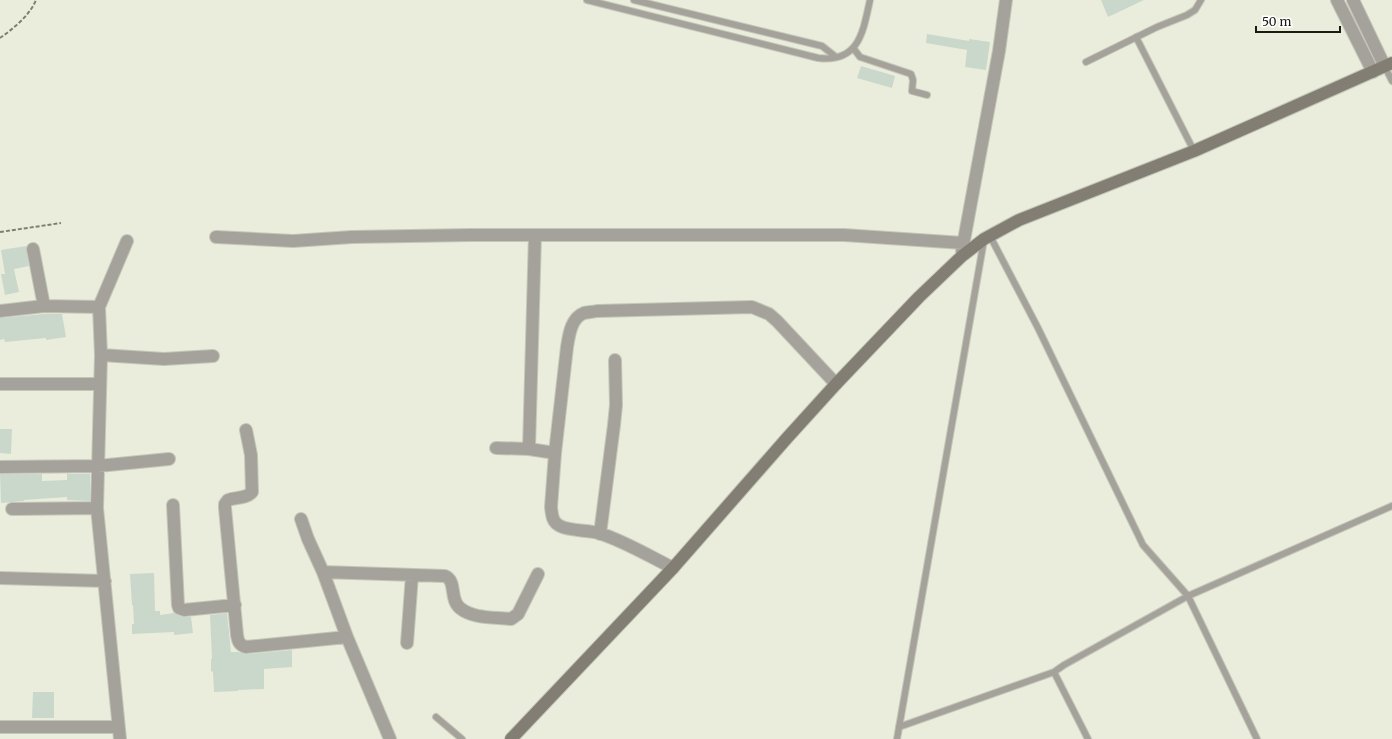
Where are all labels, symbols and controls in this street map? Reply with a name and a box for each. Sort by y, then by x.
scale bar [1256,8,1340,34]
text: 50 m [1262,14,1291,29]

